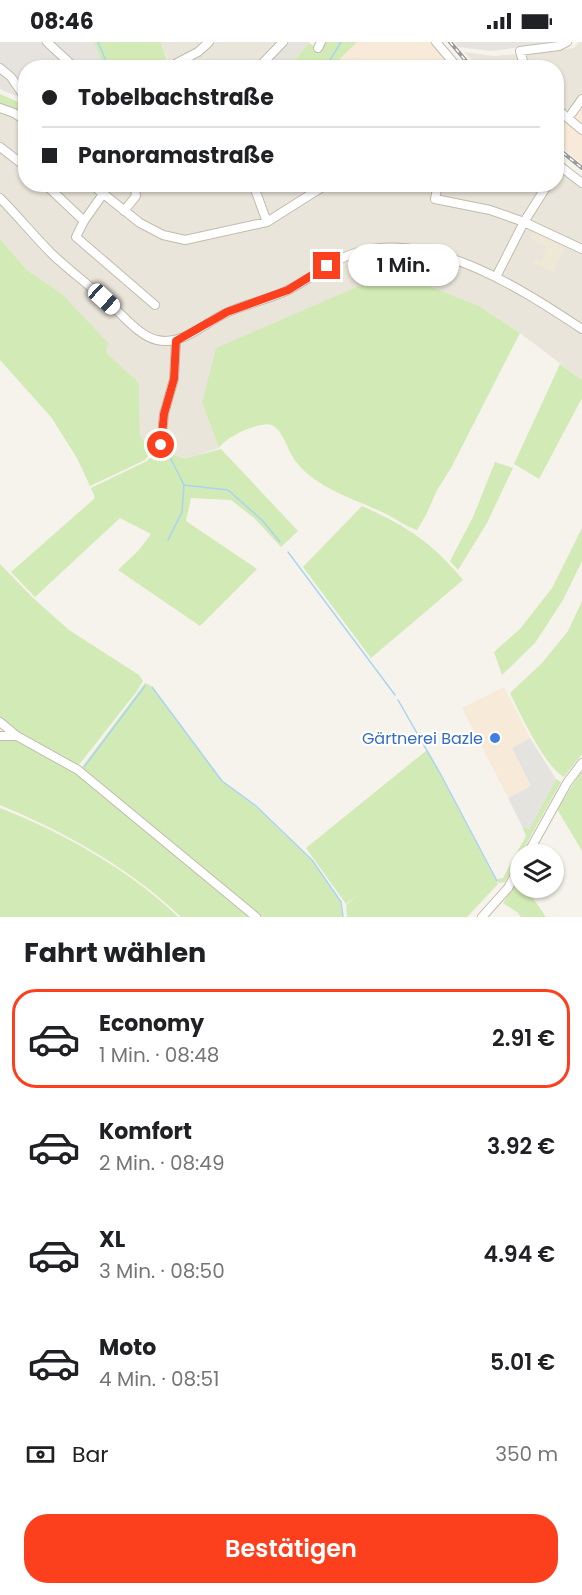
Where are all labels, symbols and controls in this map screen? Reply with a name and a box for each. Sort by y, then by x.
text: 08:46 [30,6,94,37]
text: Tobelbachstraße [78,82,274,113]
text: Panoramastraße [78,140,274,171]
callout: 1 Min. [348,245,459,287]
text: 1 Min. [377,251,430,279]
route end [313,252,340,279]
car [85,280,123,318]
route start [147,431,174,458]
place label: Gärtnerei Bazle [362,727,483,750]
marker: Gärtnerei Bazle [488,731,502,745]
map controls [510,844,564,898]
button: layers [510,844,564,898]
text: Fahrt wählen [24,934,206,971]
text: Economy [99,1008,204,1039]
icon: car [27,1012,81,1066]
text: 2.91 € [492,1023,555,1054]
text: 1 Min. · 08:48 [99,1041,219,1069]
text: Komfort [99,1116,192,1147]
icon: car [27,1120,81,1174]
text: 3.92 € [487,1131,555,1162]
text: 2 Min. · 08:49 [99,1149,225,1177]
text: XL [99,1224,125,1255]
icon: car [27,1228,81,1282]
text: 4.94 € [484,1239,555,1270]
text: 3 Min. · 08:50 [99,1257,225,1285]
text: Moto [99,1332,156,1363]
icon: car [27,1336,81,1390]
text: 5.01 € [490,1347,555,1378]
text: 4 Min. · 08:51 [99,1365,219,1393]
icon: cash [24,1438,57,1471]
text: Bar [72,1439,109,1470]
text: 350 m [495,1440,558,1468]
button: Bestätigen [24,1514,558,1583]

